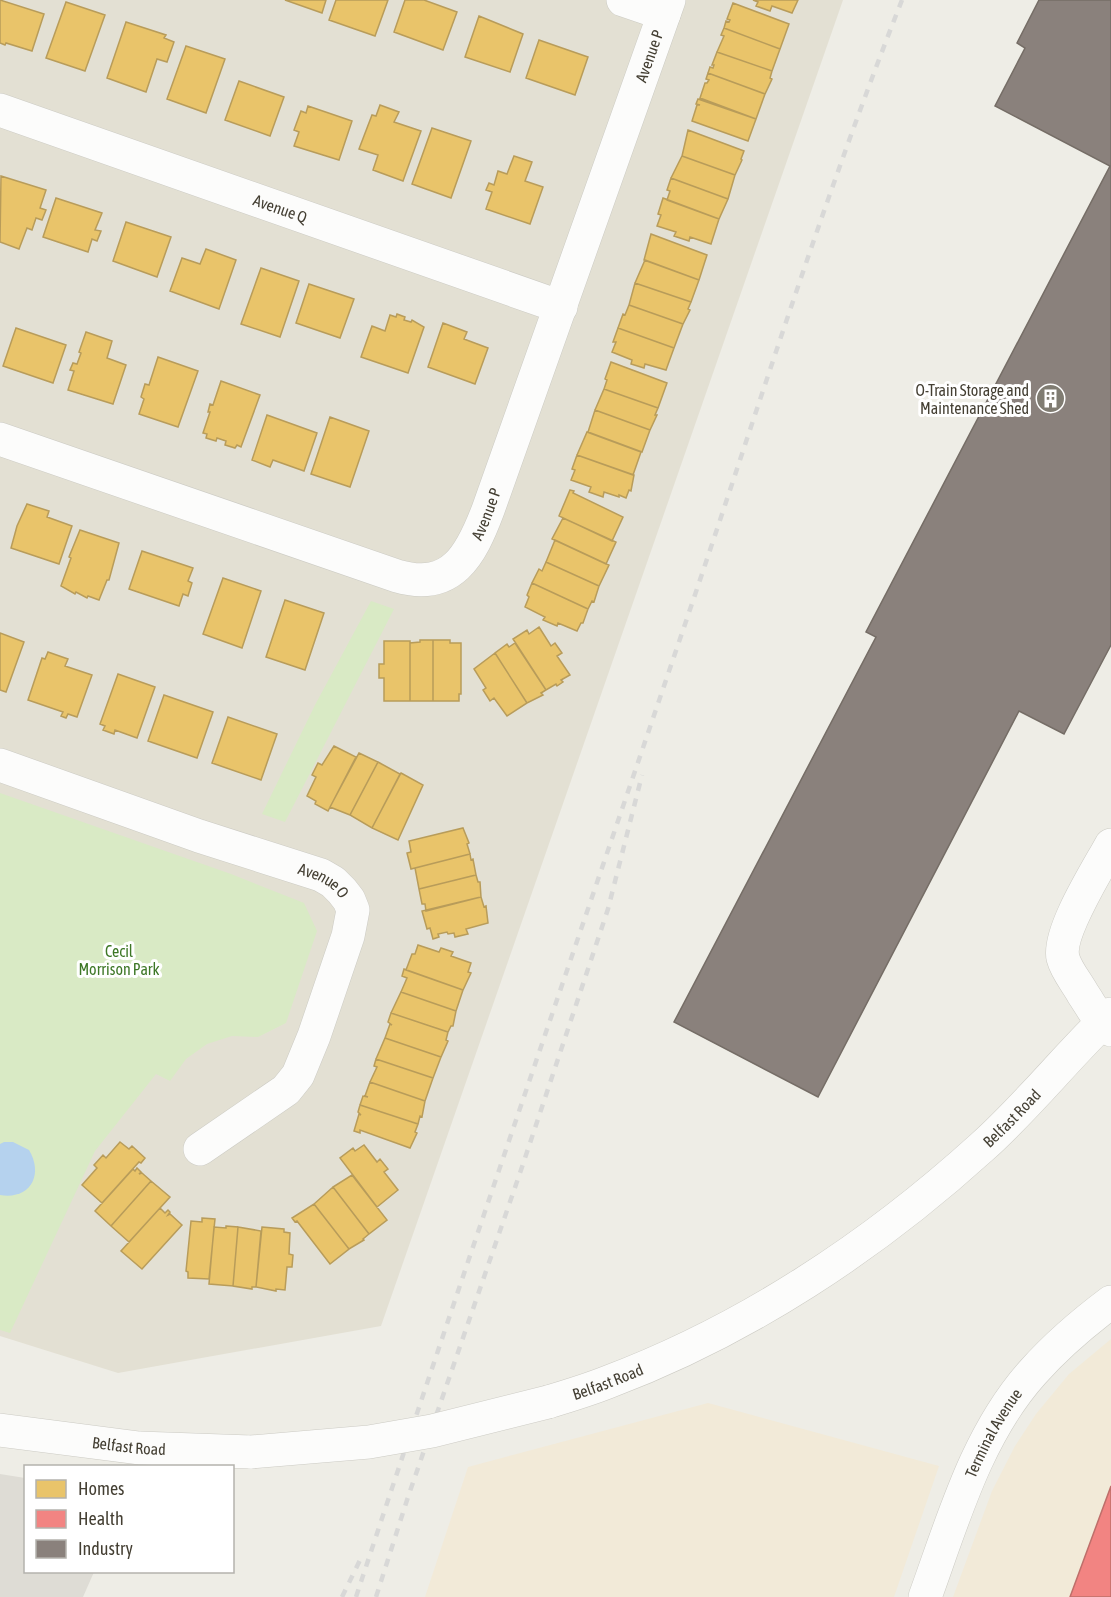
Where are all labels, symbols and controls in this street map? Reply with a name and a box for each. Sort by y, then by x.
street label: Avenue P [632,27,667,85]
street label: Avenue Q [251,191,310,226]
place label: O-Train Storage and Maintenance Shed [916,381,1029,417]
building icon: O-Train Storage and Maintenance Shed [1034,383,1066,415]
street label: Avenue P [468,485,504,543]
street label: Avenue O [296,859,353,901]
park label: Cecil Morrison Park [78,942,160,978]
street label: Belfast Road [979,1085,1044,1151]
street label: Belfast Road [570,1360,646,1403]
street label: Terminal Avenue [961,1385,1025,1480]
street label: Belfast Road [91,1433,166,1458]
legend [24,1465,234,1573]
text: Homes [78,1478,124,1499]
text: Health [78,1508,124,1529]
text: Industry [78,1538,133,1559]

